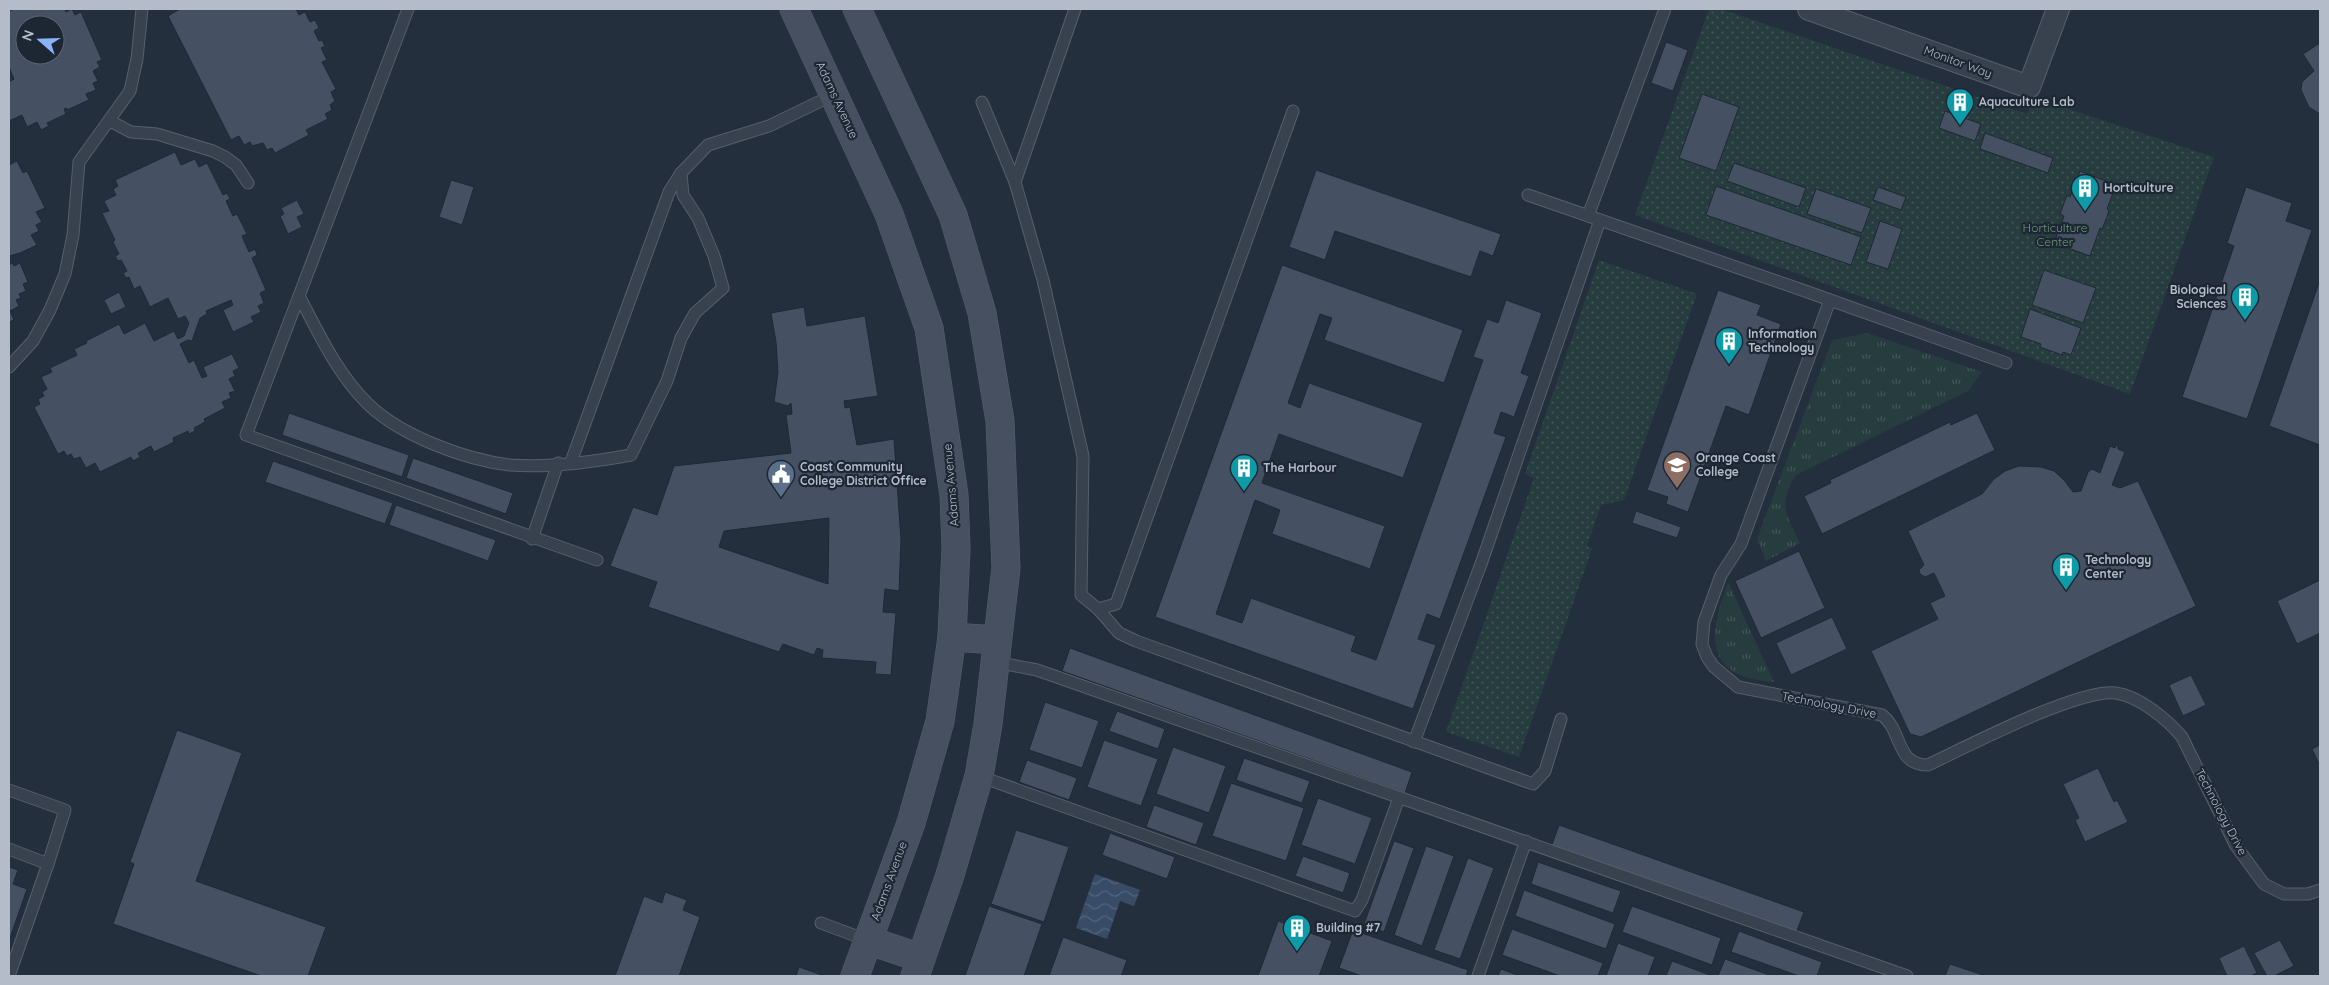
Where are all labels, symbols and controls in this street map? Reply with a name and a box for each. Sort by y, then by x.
north arrow [15,15,65,65]
text: N [18,28,38,43]
street label: Monitor Way [1922,42,1994,81]
street label: Adams Avenue [813,59,862,141]
building icon: Aquaculture Lab [1945,87,1975,126]
place label: Aquaculture Lab [1979,94,2075,109]
building icon: Horticulture [2070,173,2100,212]
place label: Horticulture [2104,180,2174,195]
park label: Horticulture Center [2023,220,2088,249]
place label: Biological Sciences [2170,282,2226,311]
building icon: Biological Sciences [2230,282,2260,321]
building icon: Information Technology [1714,326,1744,365]
place label: Information Technology [1748,326,1817,355]
street label: Adams Avenue [939,443,962,527]
school or university icon: Orange Coast College [1662,450,1692,489]
place label: Orange Coast College [1696,450,1776,479]
building icon: The Harbour [1229,453,1259,492]
public building icon: Coast Community College District Office [766,459,796,498]
place label: Coast Community College District Office [800,459,927,488]
place label: The Harbour [1263,460,1337,475]
building icon: Technology Center [2051,552,2081,591]
place label: Technology Center [2085,552,2151,581]
street label: Technology Drive [1780,688,1878,721]
street label: Technology Drive [2192,766,2251,858]
street label: Adams Avenue [867,839,910,922]
building icon: Building #7 [1282,913,1312,952]
place label: Building #7 [1316,920,1381,935]

